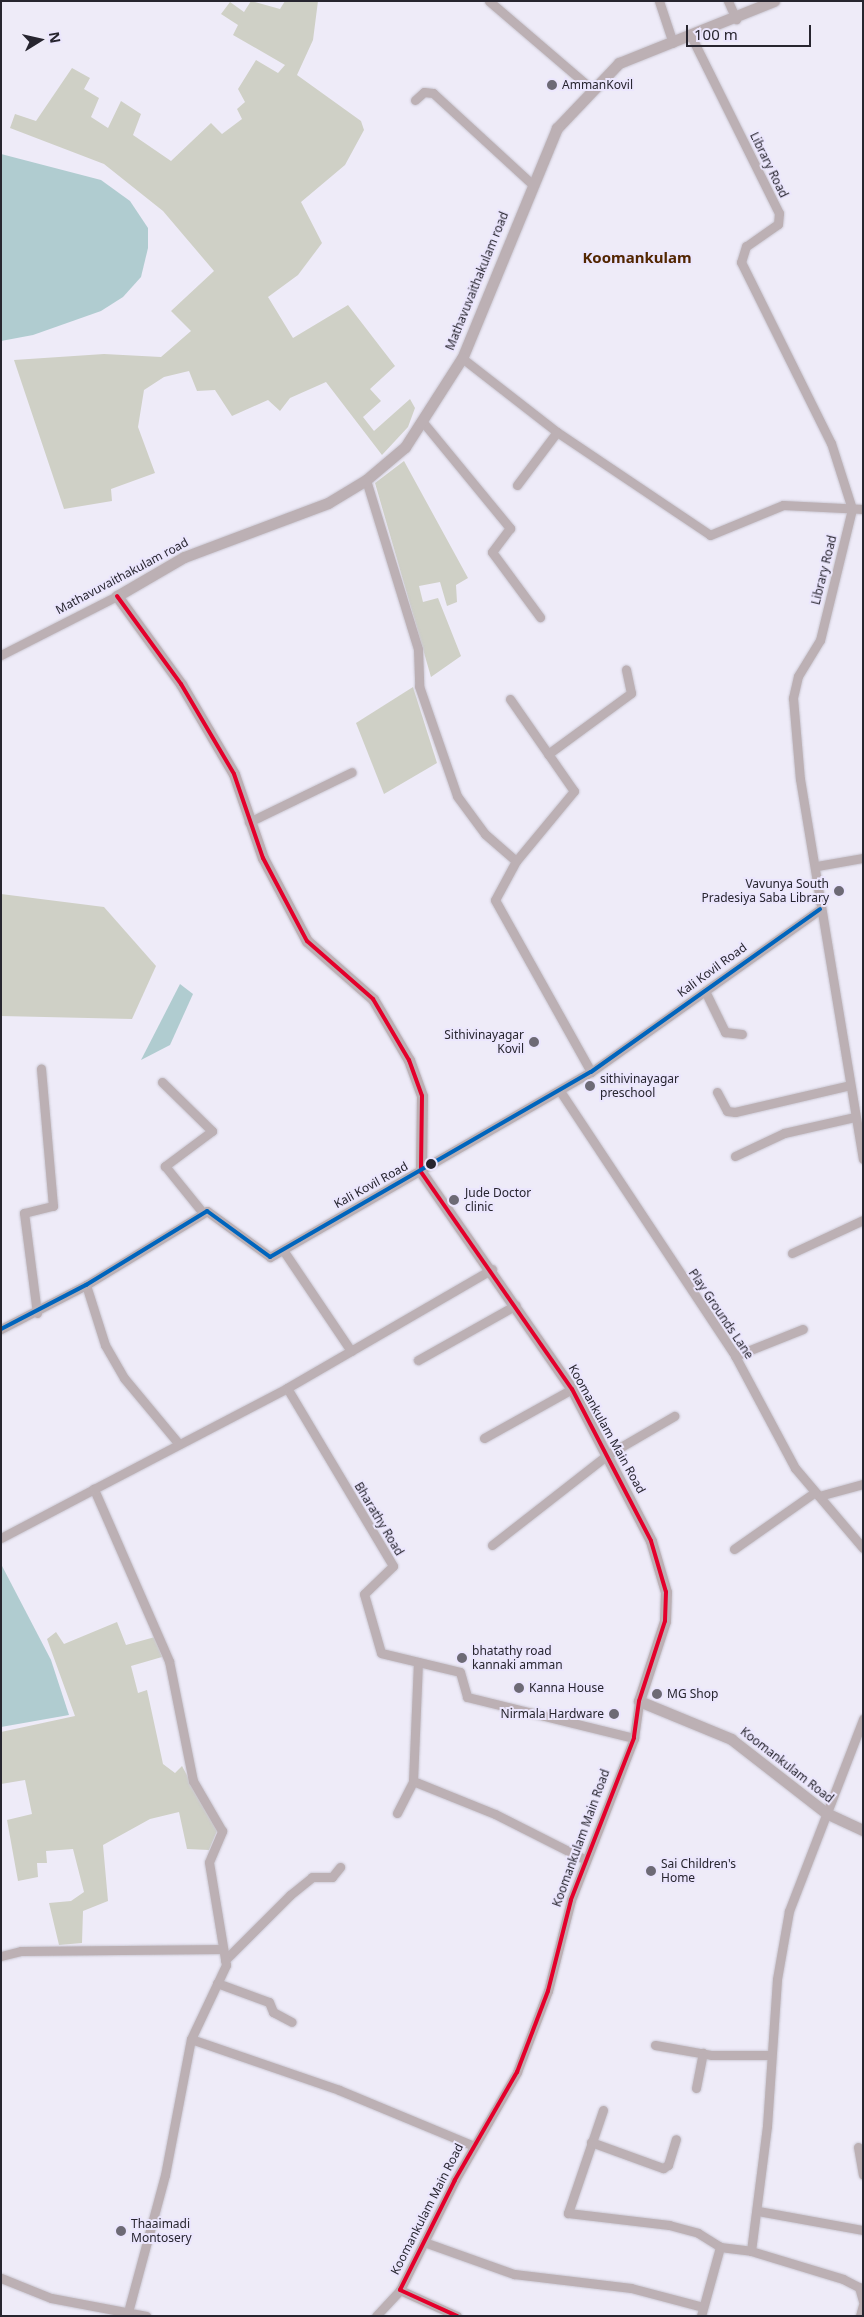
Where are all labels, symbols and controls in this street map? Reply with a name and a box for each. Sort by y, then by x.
north arrow [15,15,65,65]
scale bar [689,15,814,47]
text: 100 m [694,24,738,44]
text: N [45,30,66,45]
place label: AmmanKovil [562,78,633,92]
marker: AmmanKovil [546,79,558,91]
street label: Library Road [747,130,791,200]
street label: Mathavuvaithakulam road [443,210,511,352]
district label: Koomankulam [582,249,692,267]
street label: Library Road [808,534,840,606]
street label: Mathavuvaithakulam road [53,535,191,617]
place label: Vavunya South Pradesiya Saba Library [701,877,829,905]
marker: Vavunya South Pradesiya Saba Library [833,885,845,897]
street label: Kali Kovil Road [675,940,749,1000]
place label: Sithivinayagar Kovil [444,1028,524,1056]
marker: Sithivinayagar Kovil [528,1036,540,1048]
place label: sithivinayagar preschool [600,1072,679,1100]
marker: sithivinayagar preschool [584,1080,596,1092]
street label: Kali Kovil Road [332,1159,410,1211]
unlabelled marker [426,1159,436,1169]
place label: Jude Doctor clinic [465,1186,531,1214]
marker: Jude Doctor clinic [447,1193,461,1207]
street label: Play Grounds Lane [686,1266,756,1362]
street label: Koomankulam Main Road [565,1362,649,1496]
street label: Bharathy Road [351,1480,407,1558]
place label: bhatathy road kannaki amman [472,1644,563,1672]
marker: bhatathy road kannaki amman [456,1652,468,1664]
place label: Kanna House [529,1681,604,1695]
marker: Kanna House [513,1682,525,1694]
place label: MG Shop [667,1687,718,1701]
marker: MG Shop [651,1688,663,1700]
place label: Nirmala Hardware [501,1707,604,1721]
marker: Nirmala Hardware [608,1708,620,1720]
street label: Koomankulam Road [738,1724,836,1806]
street label: Koomankulam Main Road [549,1767,613,1909]
place label: Sai Children's Home [661,1857,736,1885]
marker: Sai Children's Home [645,1865,657,1877]
street label: Koomankulam Main Road [388,2141,466,2277]
place label: Thaaimadi Montosery [131,2217,192,2245]
marker: Thaaimadi Montosery [115,2225,127,2237]

